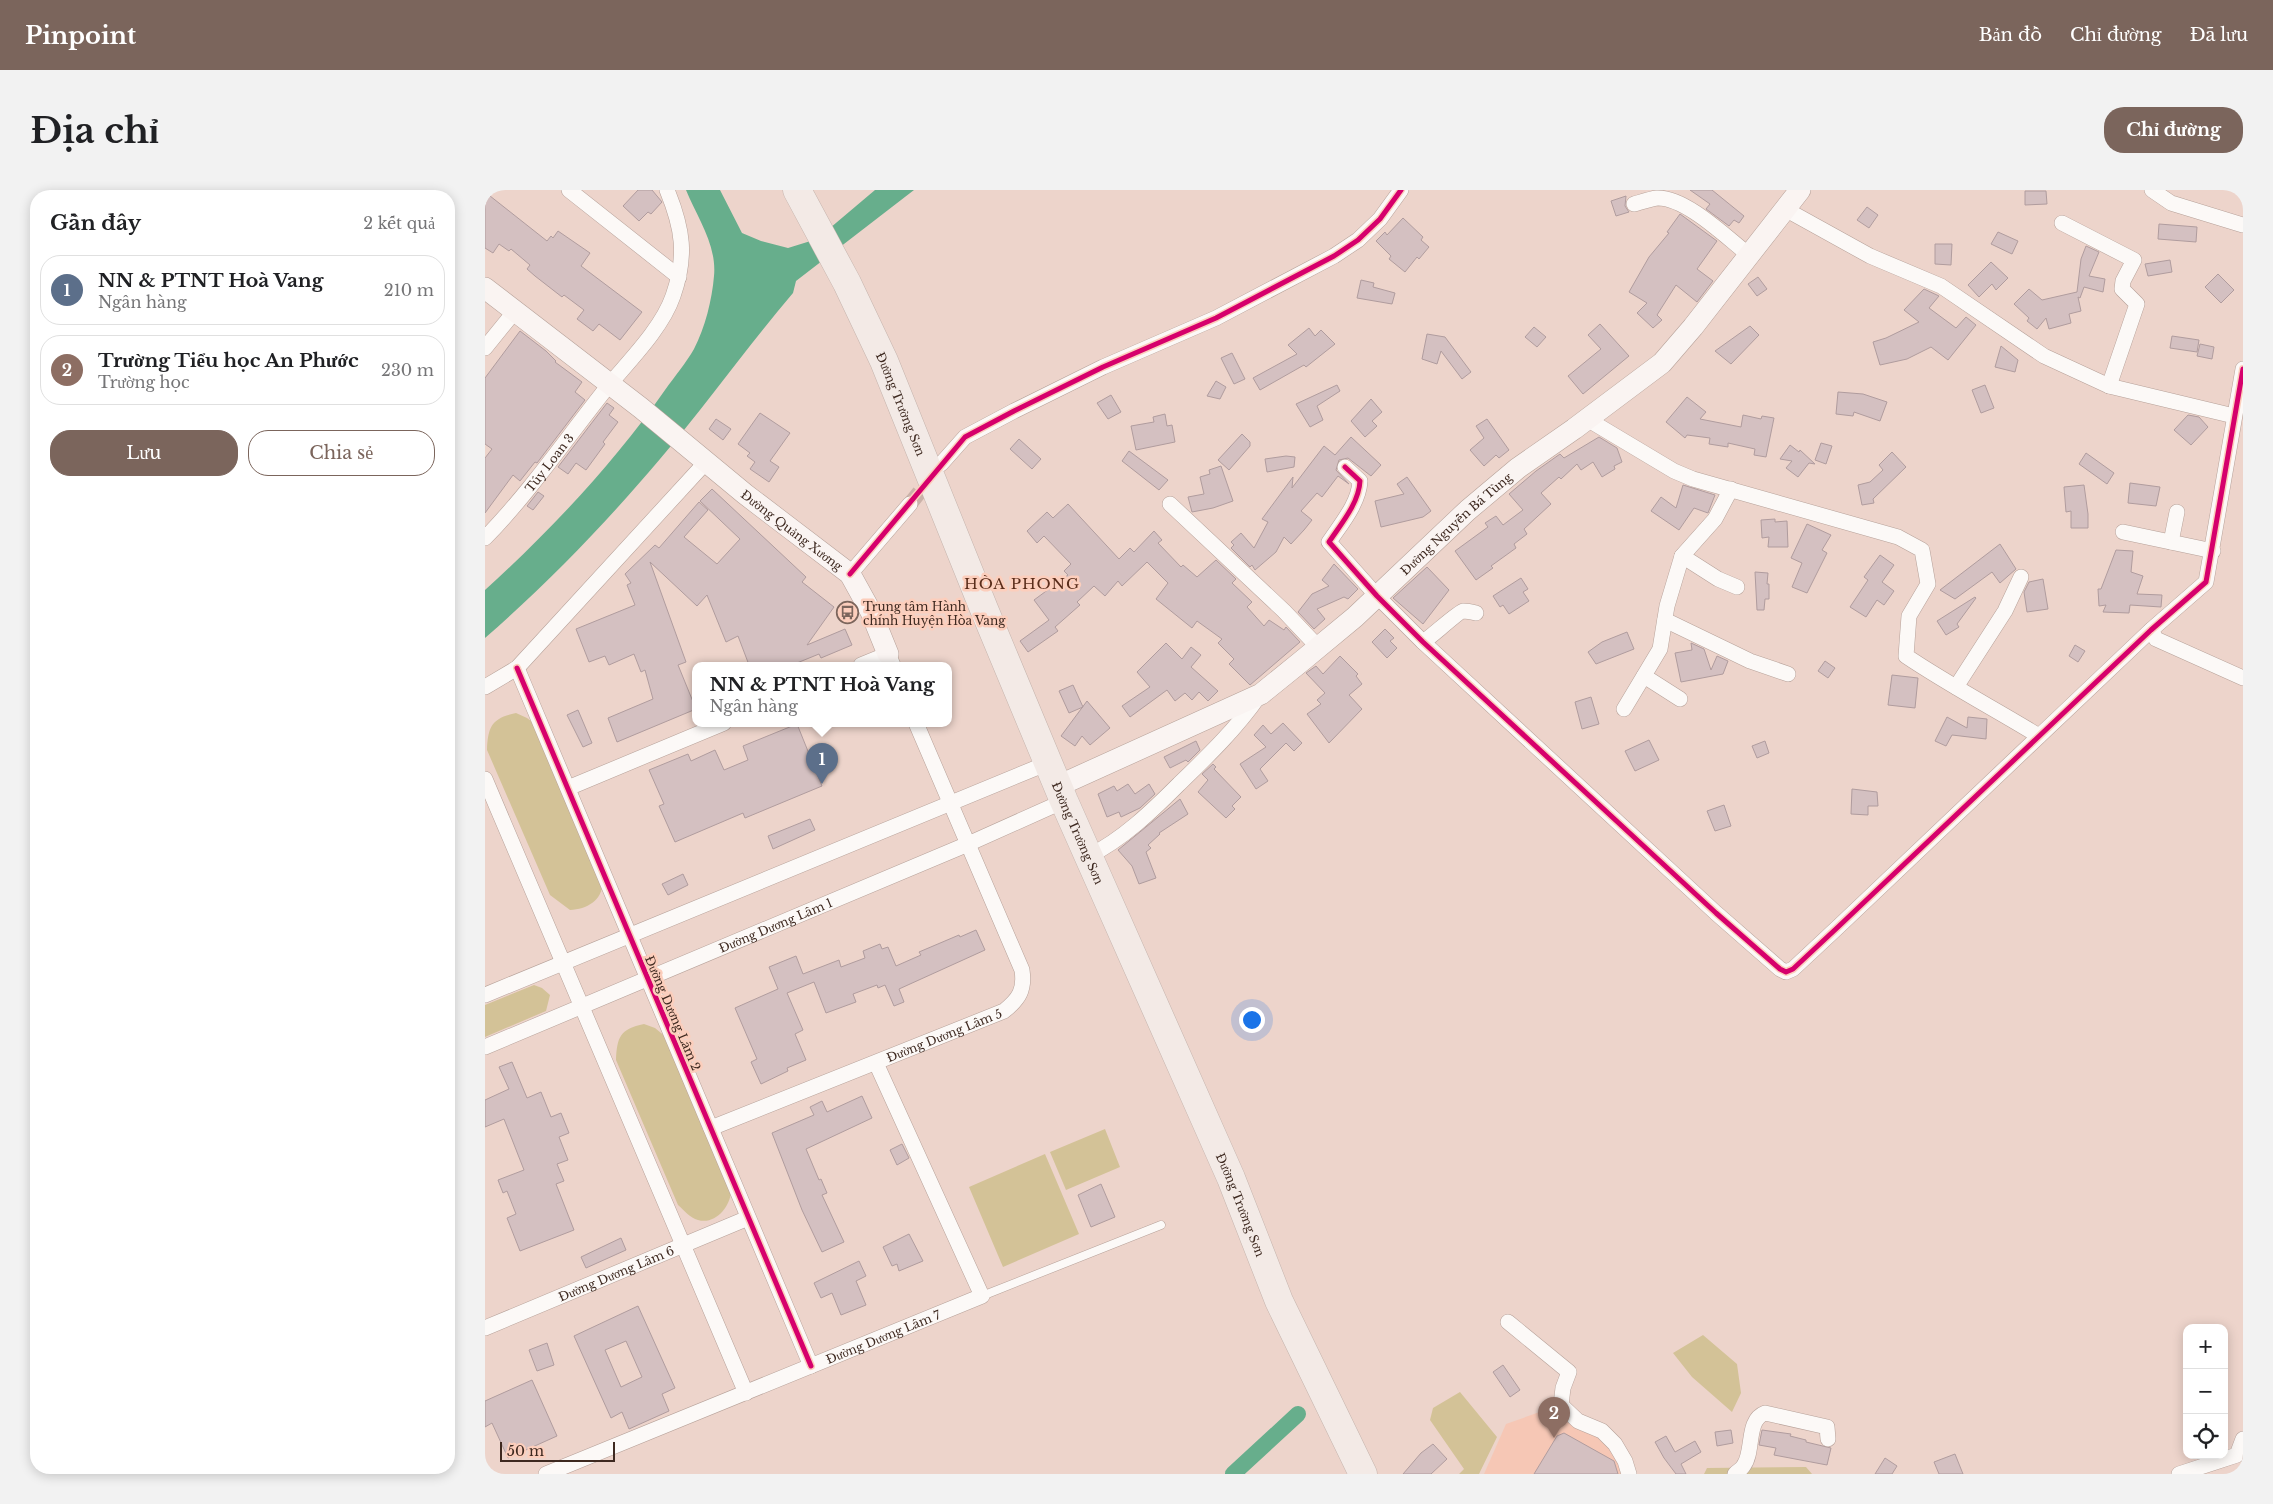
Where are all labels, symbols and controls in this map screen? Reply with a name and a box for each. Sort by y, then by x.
text: Pinpoint [25,21,136,50]
text: Bản đồ [1979,24,2042,46]
text: Chỉ đường [2070,24,2162,46]
text: Đã lưu [2190,24,2248,46]
button: Chỉ đường [2104,107,2243,153]
text: Địa chỉ [30,109,159,152]
text: Gần đây [50,210,141,236]
text: 2 kết quả [363,213,435,233]
text: NN & PTNT Hoà Vang [98,269,323,292]
text: 1 [64,280,70,300]
text: 210 m [384,280,434,300]
text: Ngân hàng [98,292,187,312]
text: Trường Tiểu học An Phước [98,349,359,372]
street label: Đường Trường Sơn [873,350,929,458]
text: 2 [62,360,72,380]
text: 230 m [381,360,434,380]
text: Trường học [98,372,190,392]
button: Lưu [50,430,238,476]
button: Chia sẻ [248,430,435,476]
street label: Túy Loan 3 [522,430,576,495]
street label: Đường Nguyễn Bá Tùng [1397,469,1515,578]
street label: Đường Quảng Xương [738,486,847,574]
district label: HÒA PHONG [964,574,1080,593]
place label: Trung tâm Hành chính Huyện Hòa Vang [863,599,1006,628]
bus stop icon: Trung tâm Hành chính Huyện Hòa Vang [835,601,859,625]
popup [692,662,952,727]
text: NN & PTNT Hoà Vang [709,673,935,696]
text: Ngân hàng [709,696,798,716]
pin: 1 [806,743,838,784]
street label: Đường Trường Sơn [1049,779,1107,886]
street label: Đường Dương Lâm 1 [716,894,834,955]
street label: Đường Dương Lâm 2 [642,953,704,1073]
street label: Đường Dương Lâm 5 [884,1005,1004,1065]
your location [1239,1007,1265,1033]
street label: Đường Trường Sơn [1213,1150,1268,1259]
street label: Đường Dương Lâm 6 [556,1242,676,1304]
street label: Đường Dương Lâm 7 [824,1306,943,1366]
map controls [2183,1324,2228,1459]
button: + [2183,1324,2228,1369]
button: − [2183,1369,2228,1414]
pin: 2 [1538,1397,1570,1438]
button: locate [2183,1414,2228,1459]
scale bar [500,1439,615,1462]
text: 50 m [507,1442,544,1460]

